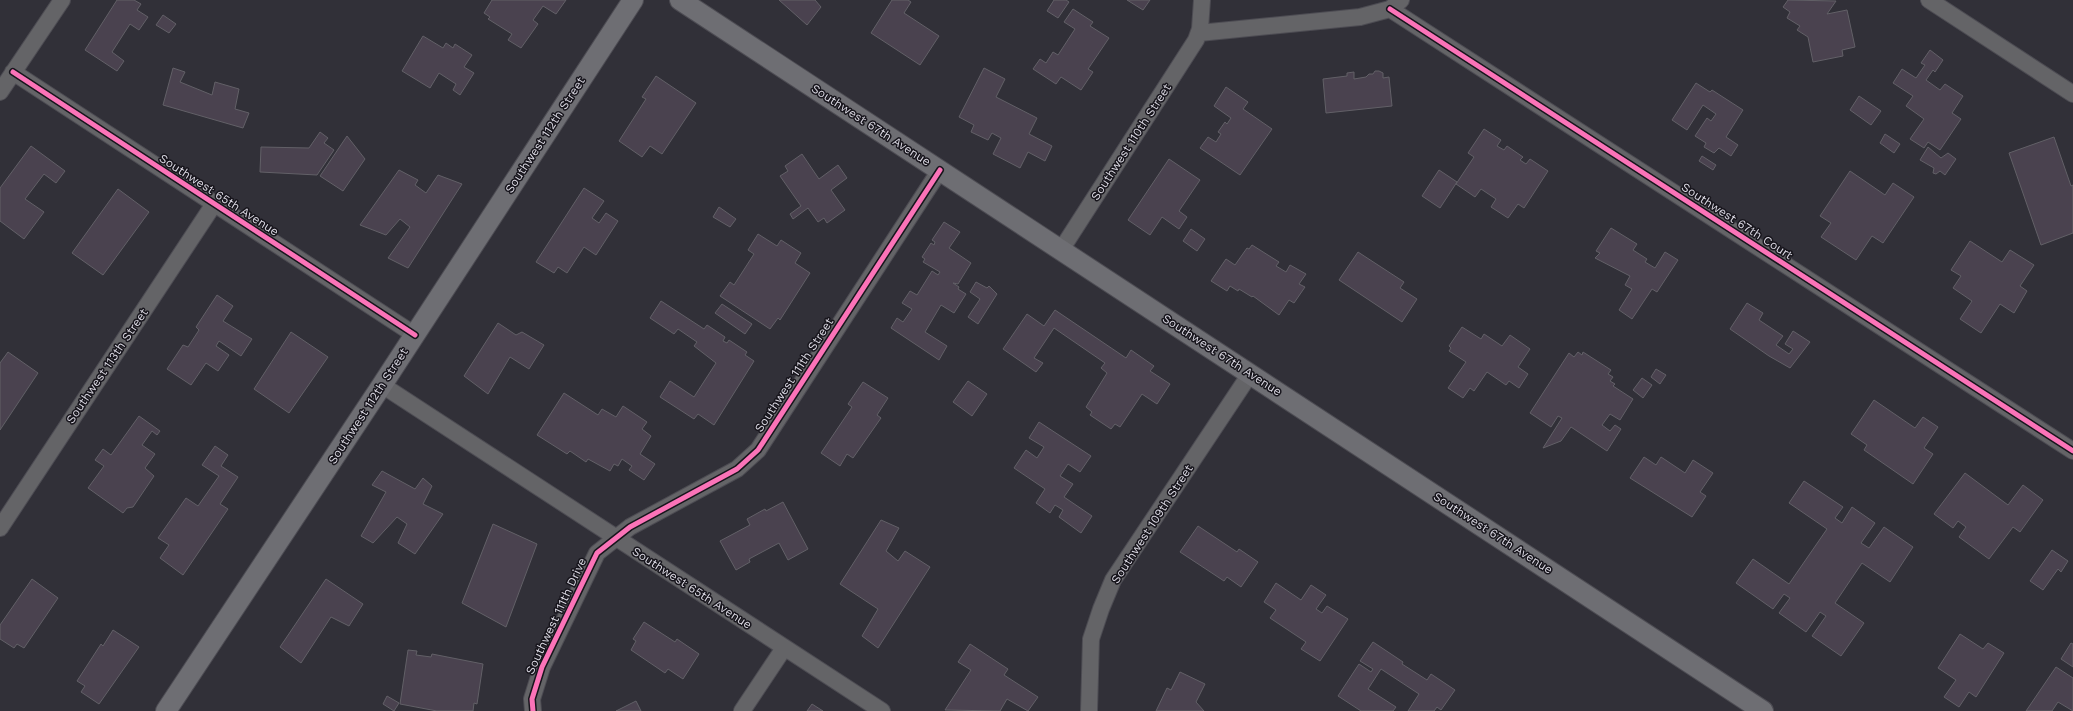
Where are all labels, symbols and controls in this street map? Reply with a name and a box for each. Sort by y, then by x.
street label: Southwest 112th Street [502,74,588,196]
street label: Southwest 67th Avenue [809,81,933,169]
street label: Southwest 110th Street [1088,81,1174,203]
street label: Southwest 65th Avenue [157,151,281,239]
street label: Southwest 67th Court [1679,180,1795,262]
street label: Southwest 113th Street [63,306,151,426]
street label: Southwest 67th Avenue [1160,311,1284,399]
street label: Southwest 111th Street [752,315,836,435]
street label: Southwest 112th Street [325,345,411,467]
street label: Southwest 109th Street [1108,462,1196,586]
street label: Southwest 67th Avenue [1431,489,1555,577]
street label: Southwest 65th Avenue [630,544,754,632]
street label: Southwest 111th Drive [523,555,589,677]

